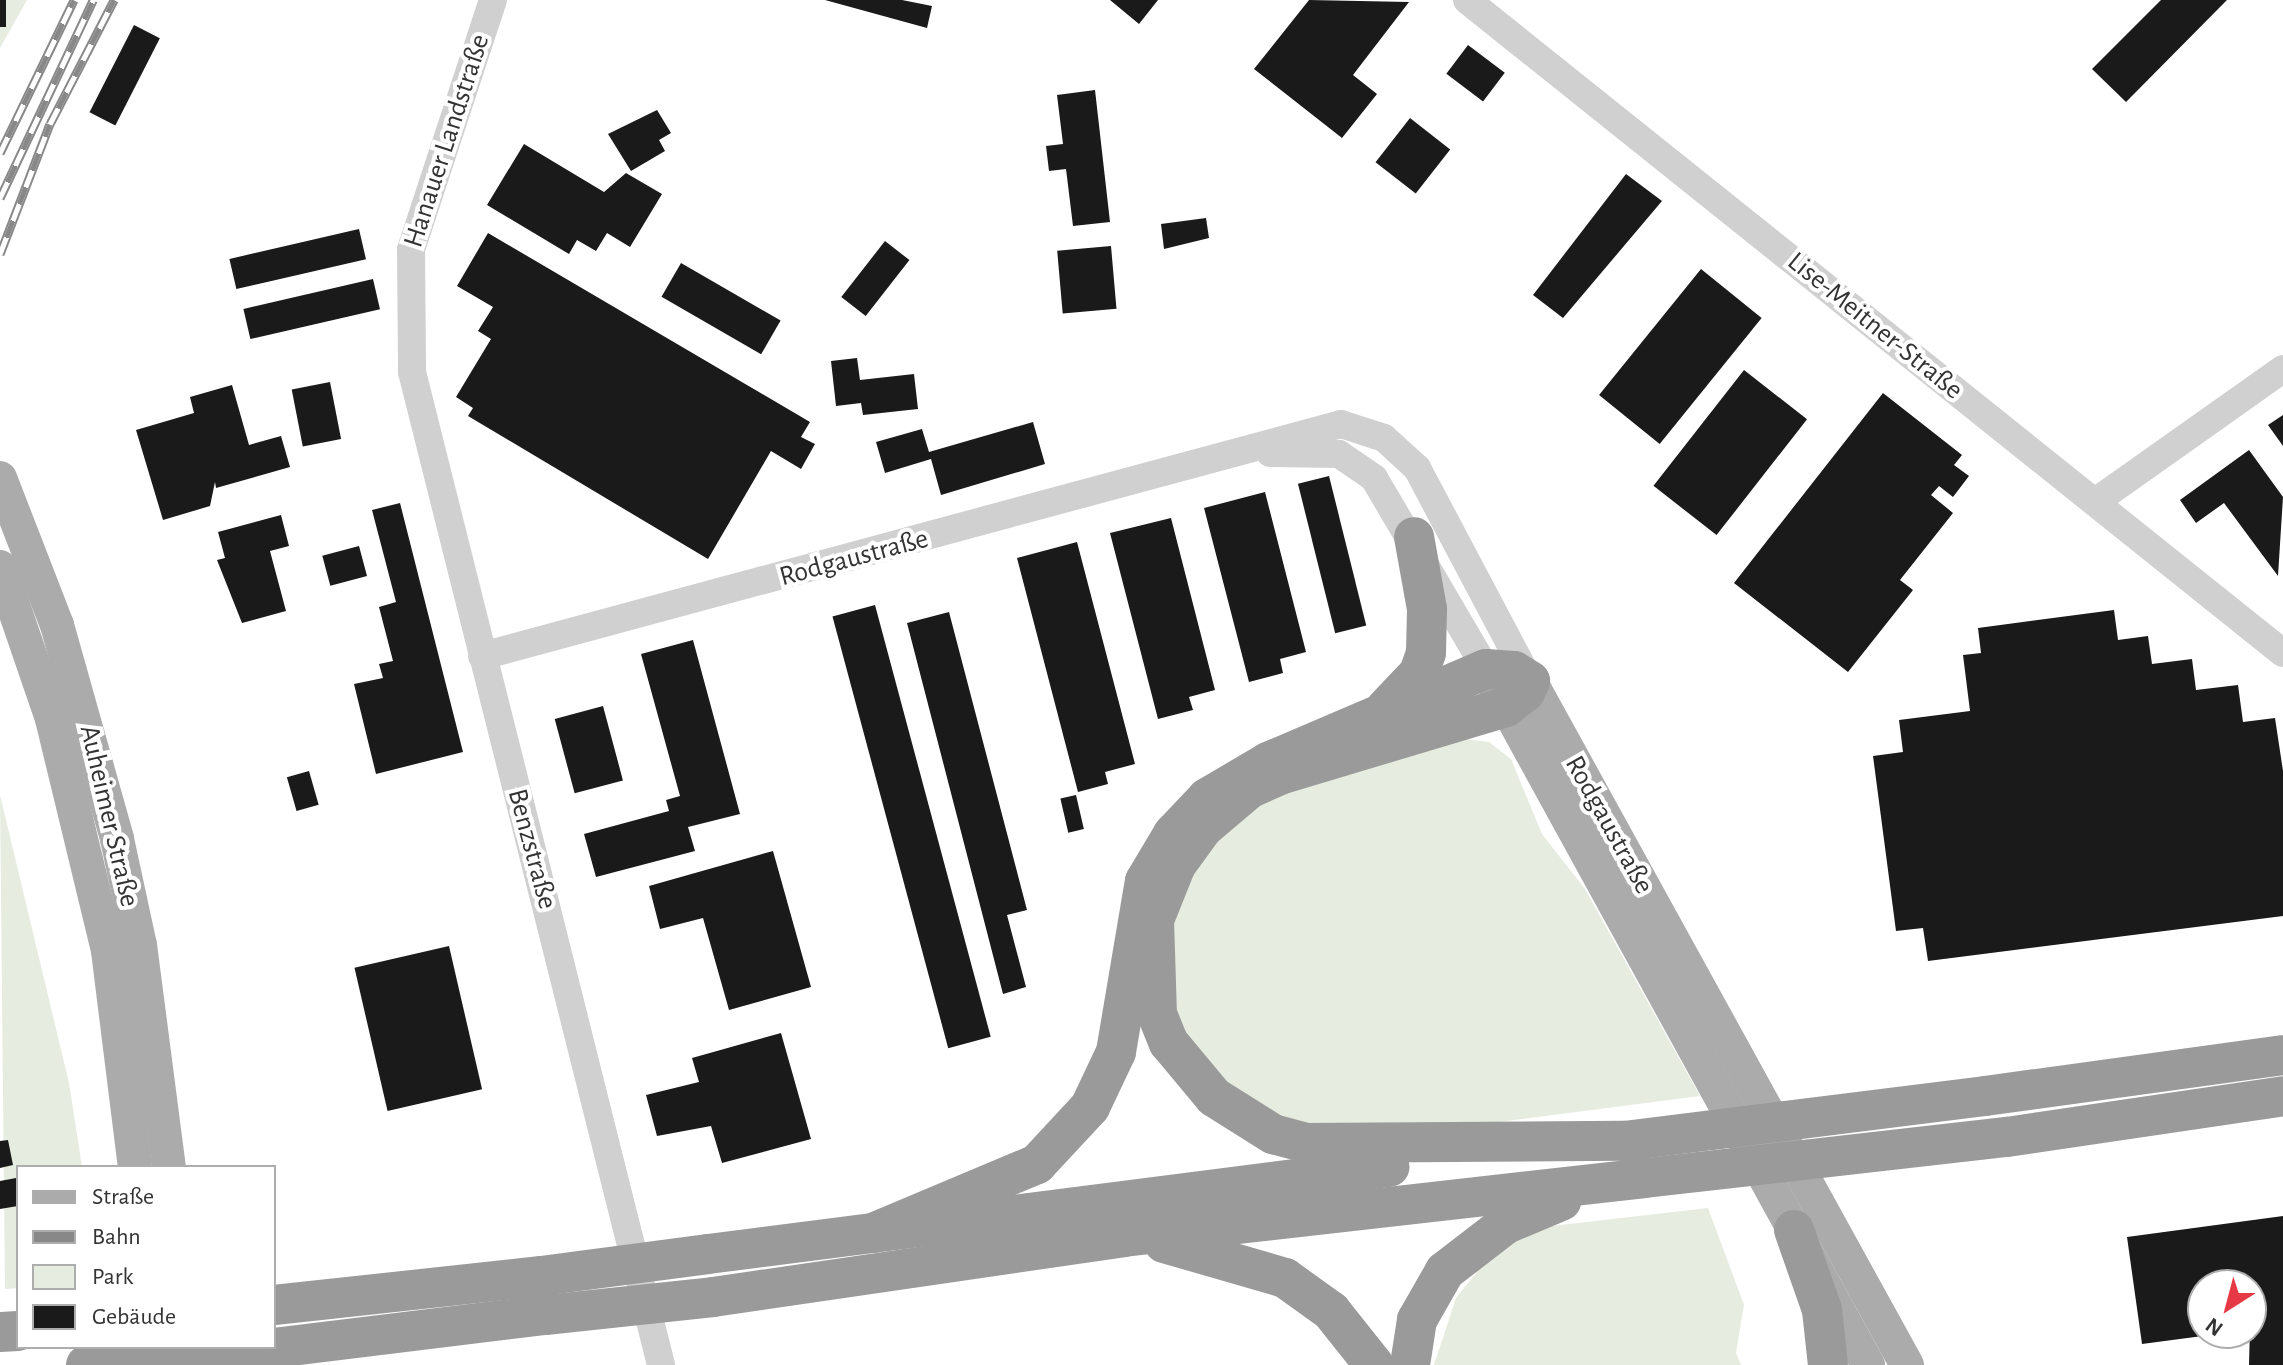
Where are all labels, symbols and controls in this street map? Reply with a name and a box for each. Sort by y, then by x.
street label: Hanauer Landstraße [397,30,497,252]
street label: Lise-Meitner-Straße [1781,245,1969,407]
street label: Rodgaustraße [776,522,932,594]
street label: Auheimer Straße [72,722,146,910]
street label: Rodgaustraße [1557,750,1661,900]
street label: Benzstraße [500,785,564,913]
legend [16,1165,276,1349]
text: Straße [92,1185,154,1209]
text: Bahn [92,1225,141,1249]
text: Park [92,1265,133,1289]
north arrow [2187,1269,2267,1349]
text: Gebäude [92,1305,176,1329]
text: N [2201,1313,2227,1340]

